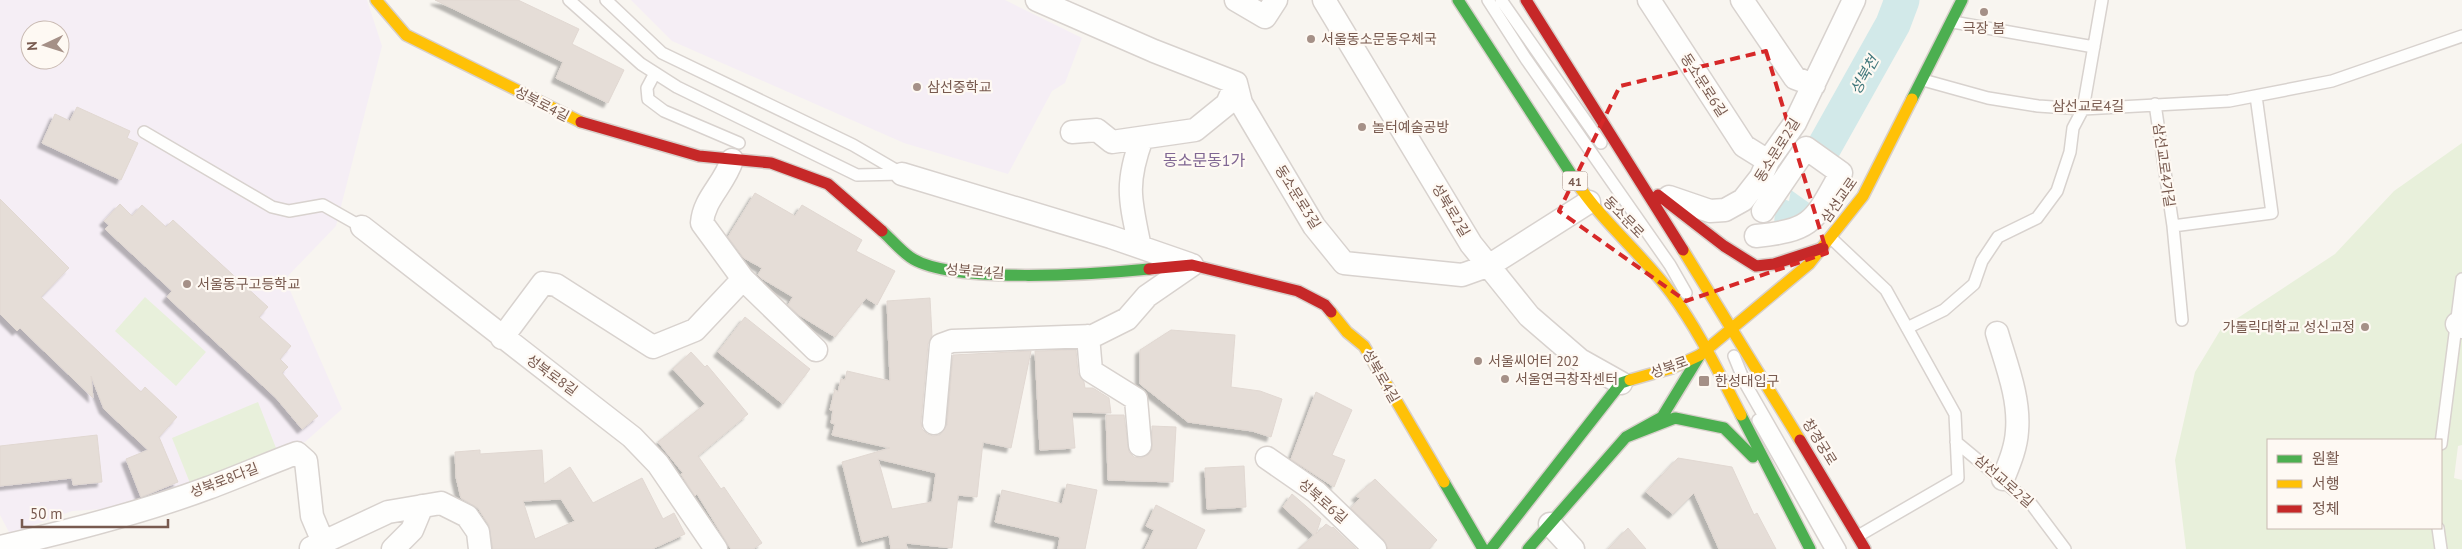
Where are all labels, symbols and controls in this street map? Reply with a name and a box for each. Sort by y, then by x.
marker: 극장 봄 [1978,6,1990,18]
place label: 극장 봄 [1963,19,2005,37]
north arrow [20,20,70,70]
place label: 서울동소문동우체국 [1321,30,1437,48]
marker: 서울동소문동우체국 [1305,33,1317,45]
text: N [23,41,41,51]
street label: 동소문로6길 [1677,50,1731,120]
water label: 성북천 [1846,50,1883,98]
place label: 삼선중학교 [927,78,992,96]
marker: 삼선중학교 [911,81,923,93]
street label: 성북로4길 [512,83,572,125]
street label: 삼선교로4길 [2052,97,2124,115]
street label: 동소문로2길 [1750,115,1804,185]
place label: 놀터예술공방 [1372,118,1449,136]
marker: 놀터예술공방 [1356,121,1368,133]
street label: 삼선교로4가길 [2149,122,2179,208]
district label: 동소문동1가 [1163,150,1245,170]
street label: 동소문로3길 [1271,162,1325,232]
road number: 41 [1562,172,1588,190]
street label: 삼선교로 [1817,174,1861,226]
street label: 성북로2길 [1428,180,1474,240]
street label: 동소문로 [1600,192,1648,242]
street label: 성북로4길 [945,260,1005,282]
place label: 서울동구고등학교 [197,275,300,293]
marker: 서울동구고등학교 [181,278,193,290]
place label: 가톨릭대학교 성신교정 [2222,318,2355,336]
marker: 가톨릭대학교 성신교정 [2359,321,2371,333]
street label: 성북로4길 [1358,346,1404,406]
street label: 성북로8길 [523,350,581,400]
place label: 서울씨어터 202 [1488,352,1579,370]
street label: 성북로 [1648,352,1690,382]
marker: 서울씨어터 202 [1472,355,1484,367]
place label: 서울연극창작센터 [1515,370,1618,388]
place label: 한성대입구 [1715,372,1780,390]
marker: 서울연극창작센터 [1499,373,1511,385]
marker: 한성대입구 [1697,374,1711,388]
street label: 창경궁로 [1799,415,1841,469]
legend [2267,439,2442,529]
text: 원활 [2312,449,2340,468]
street label: 삼선교로2길 [1971,451,2037,511]
street label: 성북로8다길 [187,459,261,501]
text: 서행 [2312,474,2340,493]
street label: 성북로6길 [1295,475,1351,527]
scale bar [22,496,169,528]
text: 정체 [2312,499,2340,518]
text: 50 m [30,504,63,523]

